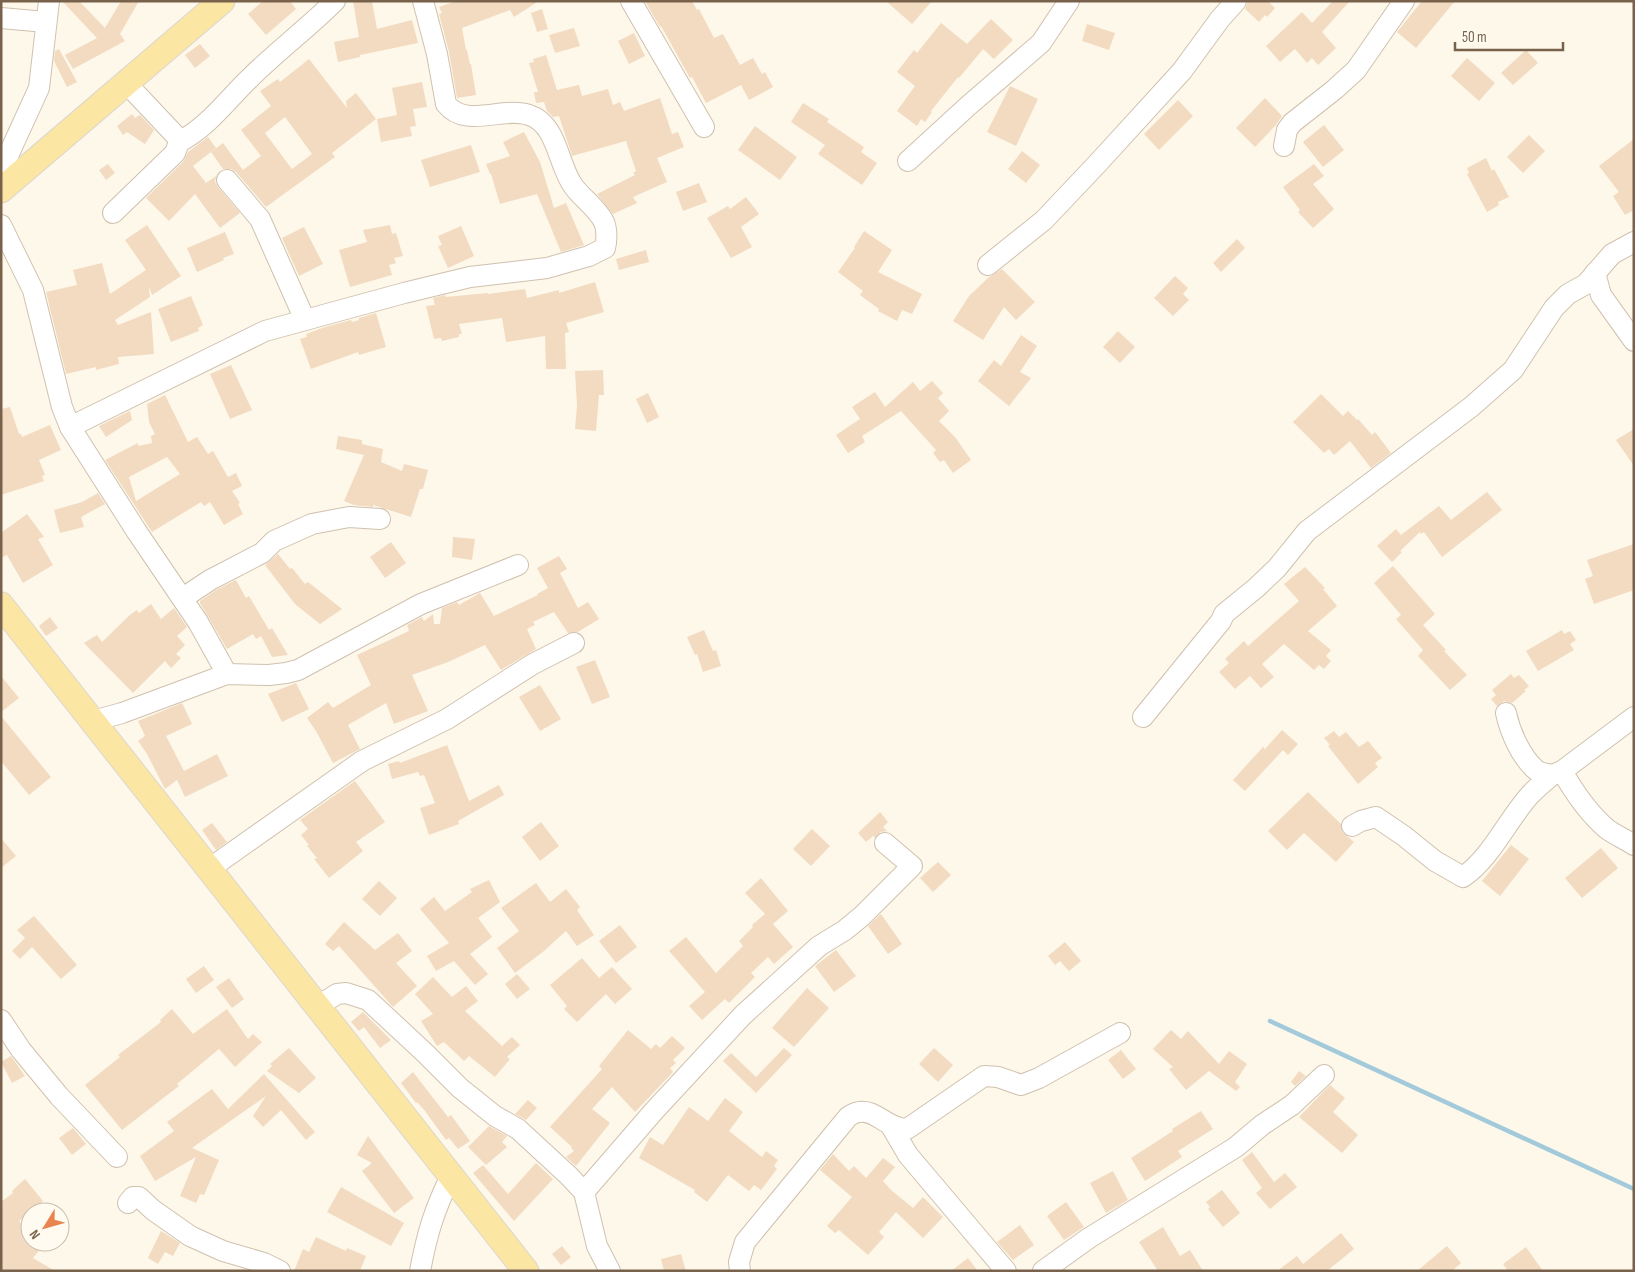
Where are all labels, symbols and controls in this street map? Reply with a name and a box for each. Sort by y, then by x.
scale bar [1455,20,1562,52]
text: 50 m [1462,28,1487,47]
north arrow [20,1202,70,1252]
text: N [26,1226,44,1243]

